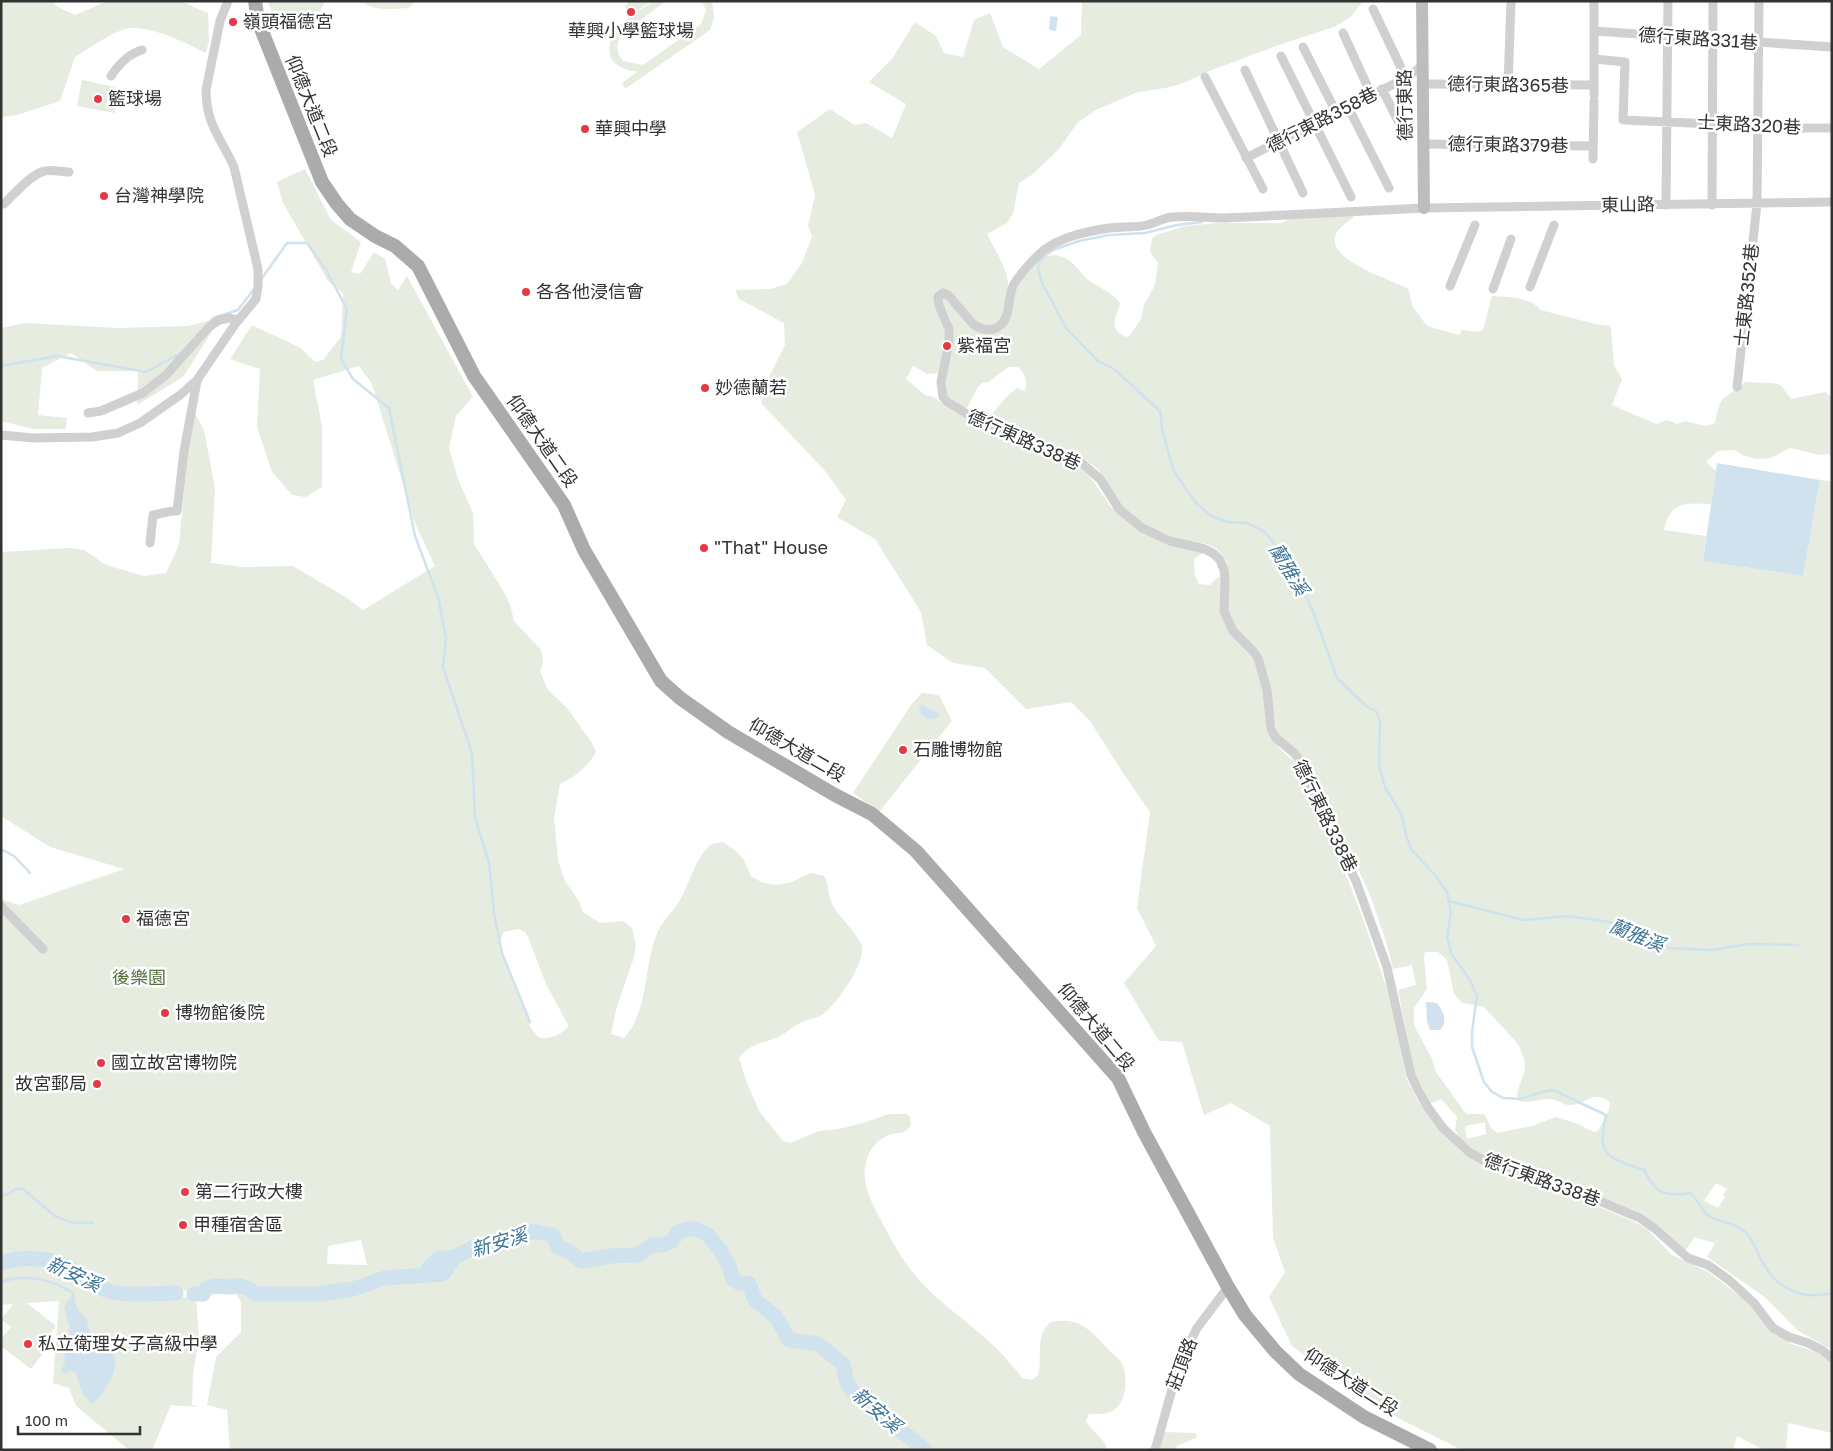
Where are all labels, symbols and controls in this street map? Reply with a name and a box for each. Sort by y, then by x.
marker: 華興小學籃球場 [625,6,637,18]
place label: 嶺頭福德宮 [243,10,333,32]
marker: 嶺頭福德宮 [227,16,239,28]
place label: 華興小學籃球場 [568,19,694,41]
street label: 德行東路331巷 [1638,23,1759,53]
street label: 仰德大道二段 [281,51,342,160]
street label: 德行東路 [1392,69,1416,141]
street label: 德行東路365巷 [1447,72,1569,96]
street label: 德行東路358巷 [1262,82,1381,157]
place label: 籃球場 [108,87,162,109]
marker: 籃球場 [92,93,104,105]
street label: 士東路320巷 [1696,110,1802,138]
place label: 華興中學 [595,117,667,139]
marker: 華興中學 [579,123,591,135]
street label: 德行東路379巷 [1447,132,1569,156]
place label: 台灣神學院 [114,184,204,206]
marker: 台灣神學院 [98,190,110,202]
street label: 東山路 [1601,193,1655,215]
street label: 士東路352巷 [1730,242,1762,347]
place label: 各各他浸信會 [536,280,644,302]
marker: 各各他浸信會 [520,286,532,298]
place label: 紫福宮 [957,334,1011,356]
marker: 紫福宮 [941,340,953,352]
place label: 妙德蘭若 [715,376,787,398]
marker: 妙德蘭若 [699,382,711,394]
street label: 仰德大道二段 [503,390,583,491]
street label: 德行東路338巷 [964,404,1085,474]
place label: "That" House [714,536,828,558]
water label: 蘭雅溪 [1265,538,1316,602]
marker: "That" House [698,542,710,554]
street label: 仰德大道二段 [745,713,850,786]
place label: 石雕博物館 [913,738,1003,760]
marker: 石雕博物館 [897,744,909,756]
street label: 德行東路338巷 [1289,756,1363,875]
place label: 福德宮 [136,907,190,929]
marker: 福德宮 [120,913,132,925]
water label: 蘭雅溪 [1606,913,1671,957]
park label: 後樂園 [112,966,166,988]
street label: 仰德大道二段 [1054,978,1140,1075]
place label: 博物館後院 [175,1001,265,1023]
marker: 博物館後院 [159,1007,171,1019]
place label: 國立故宮博物院 [111,1051,237,1073]
marker: 國立故宮博物院 [95,1057,107,1069]
place label: 故宮郵局 [15,1072,87,1094]
marker: 故宮郵局 [91,1078,103,1090]
street label: 德行東路338巷 [1481,1148,1603,1210]
place label: 第二行政大樓 [195,1180,303,1202]
marker: 第二行政大樓 [179,1186,191,1198]
place label: 甲種宿舍區 [193,1213,283,1235]
marker: 甲種宿舍區 [177,1219,189,1231]
water label: 新安溪 [468,1221,532,1261]
water label: 新安溪 [44,1251,108,1297]
place label: 私立衛理女子高級中學 [38,1332,218,1354]
street label: 莊頂路 [1161,1334,1201,1393]
marker: 私立衛理女子高級中學 [22,1338,34,1350]
street label: 仰德大道二段 [1300,1343,1403,1420]
water label: 新安溪 [848,1382,909,1439]
scale bar [18,1404,140,1436]
text: 100 m [25,1411,68,1429]

